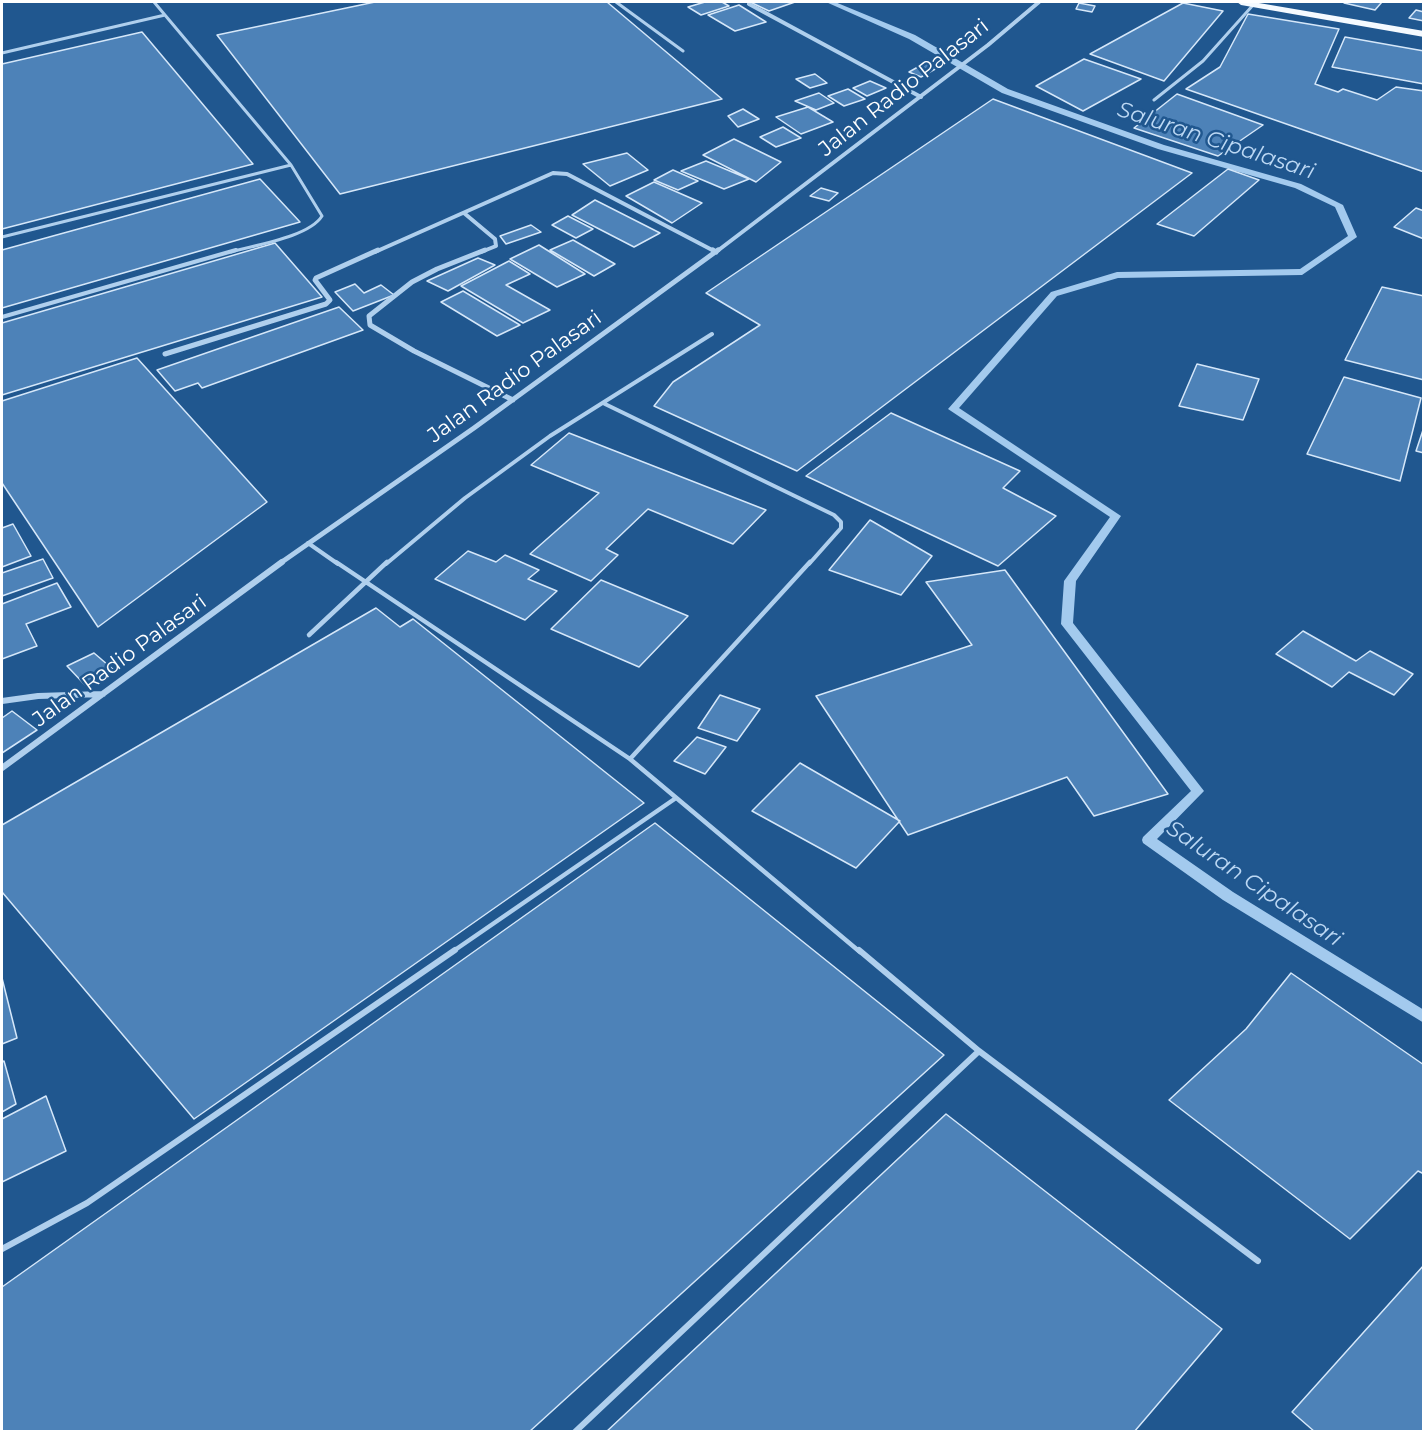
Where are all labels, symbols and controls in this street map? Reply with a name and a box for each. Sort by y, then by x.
street label: Jalan Radio Palasari [814,14,994,162]
water label: Saluran Cipalasari [1114,97,1318,185]
street label: Jalan Radio Palasari [423,306,607,448]
street label: Jalan Radio Palasari [28,590,212,732]
water label: Saluran Cipalasari [1161,815,1347,953]

